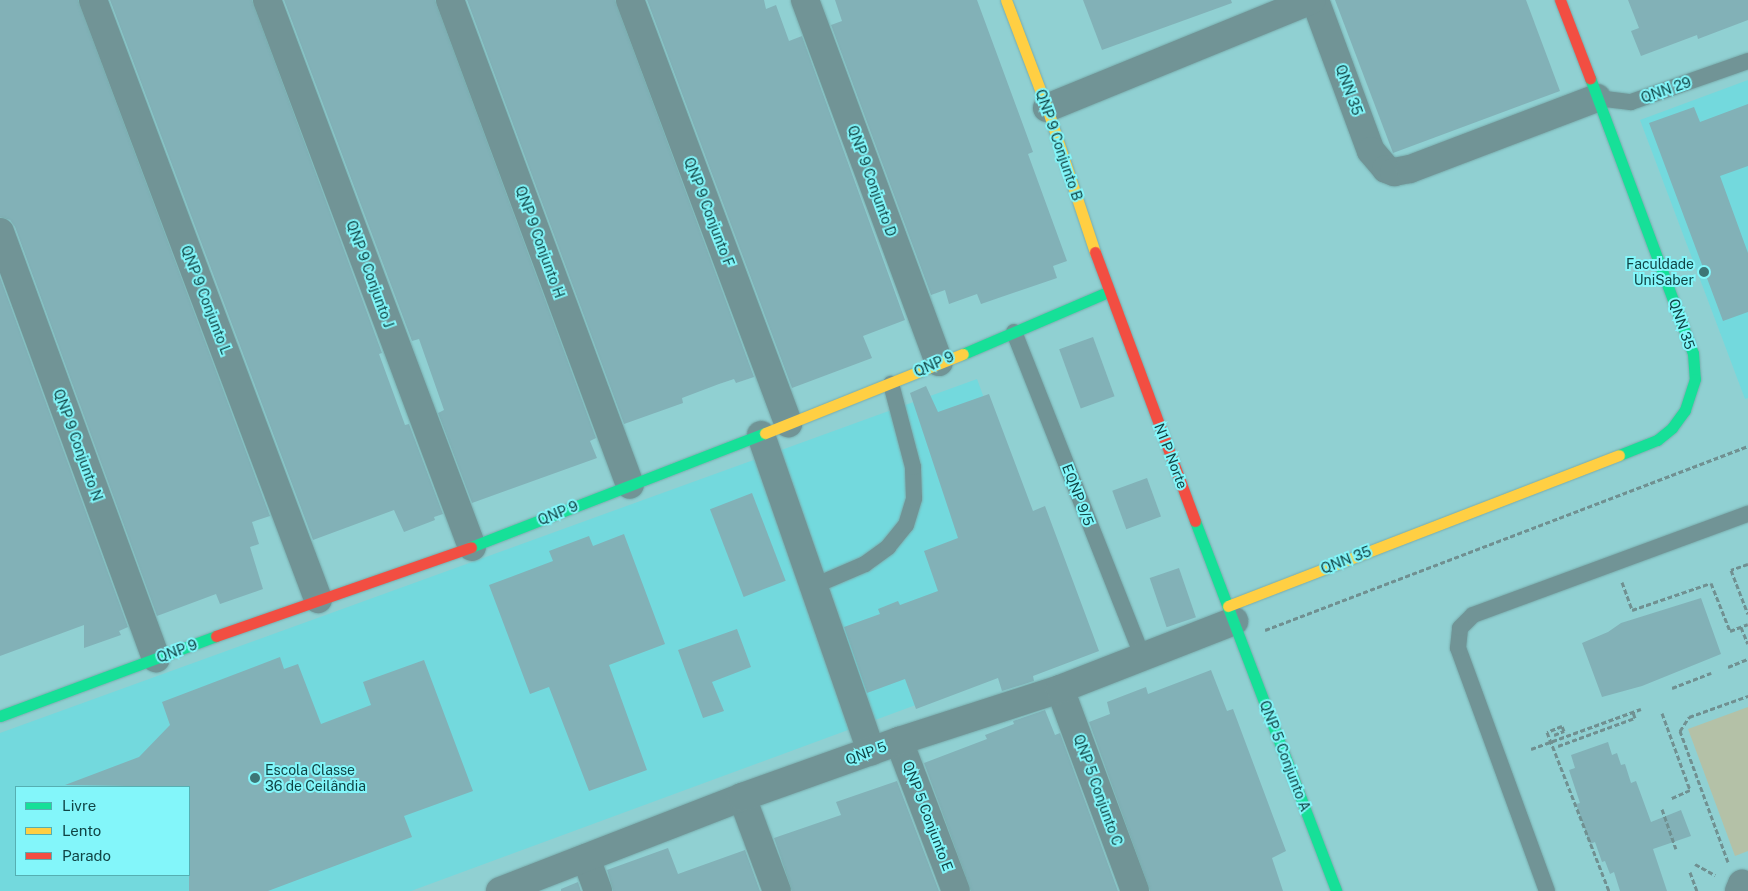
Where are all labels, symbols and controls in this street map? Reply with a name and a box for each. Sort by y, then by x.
street label: QNN 35 [1332,62,1366,118]
street label: QNN 29 [1639,74,1693,106]
street label: QNP 9 Conjunto B [1032,87,1086,203]
street label: QNP 9 Conjunto D [844,123,900,239]
street label: QNP 9 Conjunto F [680,155,738,269]
street label: QNP 9 Conjunto H [512,184,568,300]
street label: QNP 9 Conjunto J [343,218,397,330]
street label: QNP 9 Conjunto L [177,243,235,357]
place label: Faculdade UniSaber [1626,256,1694,288]
marker: Faculdade UniSaber [1698,266,1710,278]
street label: QNN 35 [1665,296,1699,352]
street label: QNP 9 [911,348,957,380]
street label: QNP 9 Conjunto N [50,387,106,503]
street label: N1 P Norte [1151,421,1191,491]
street label: EQNP 9/5 [1059,462,1097,528]
street label: QNP 9 [535,497,581,529]
street label: QNN 35 [1318,543,1374,577]
street label: QNP 9 [154,636,200,666]
street label: QNP 5 Conjunto A [1256,698,1314,814]
street label: QNP 5 Conjunto C [1070,732,1126,848]
street label: QNP 5 [843,738,889,768]
street label: QNP 5 Conjunto E [899,759,957,873]
place label: Escola Classe 36 de Ceilândia [265,762,366,794]
marker: Escola Classe 36 de Ceilândia [249,772,261,784]
legend [15,786,190,876]
text: Livre [62,797,96,814]
text: Lento [62,822,101,839]
text: Parado [62,847,111,864]

